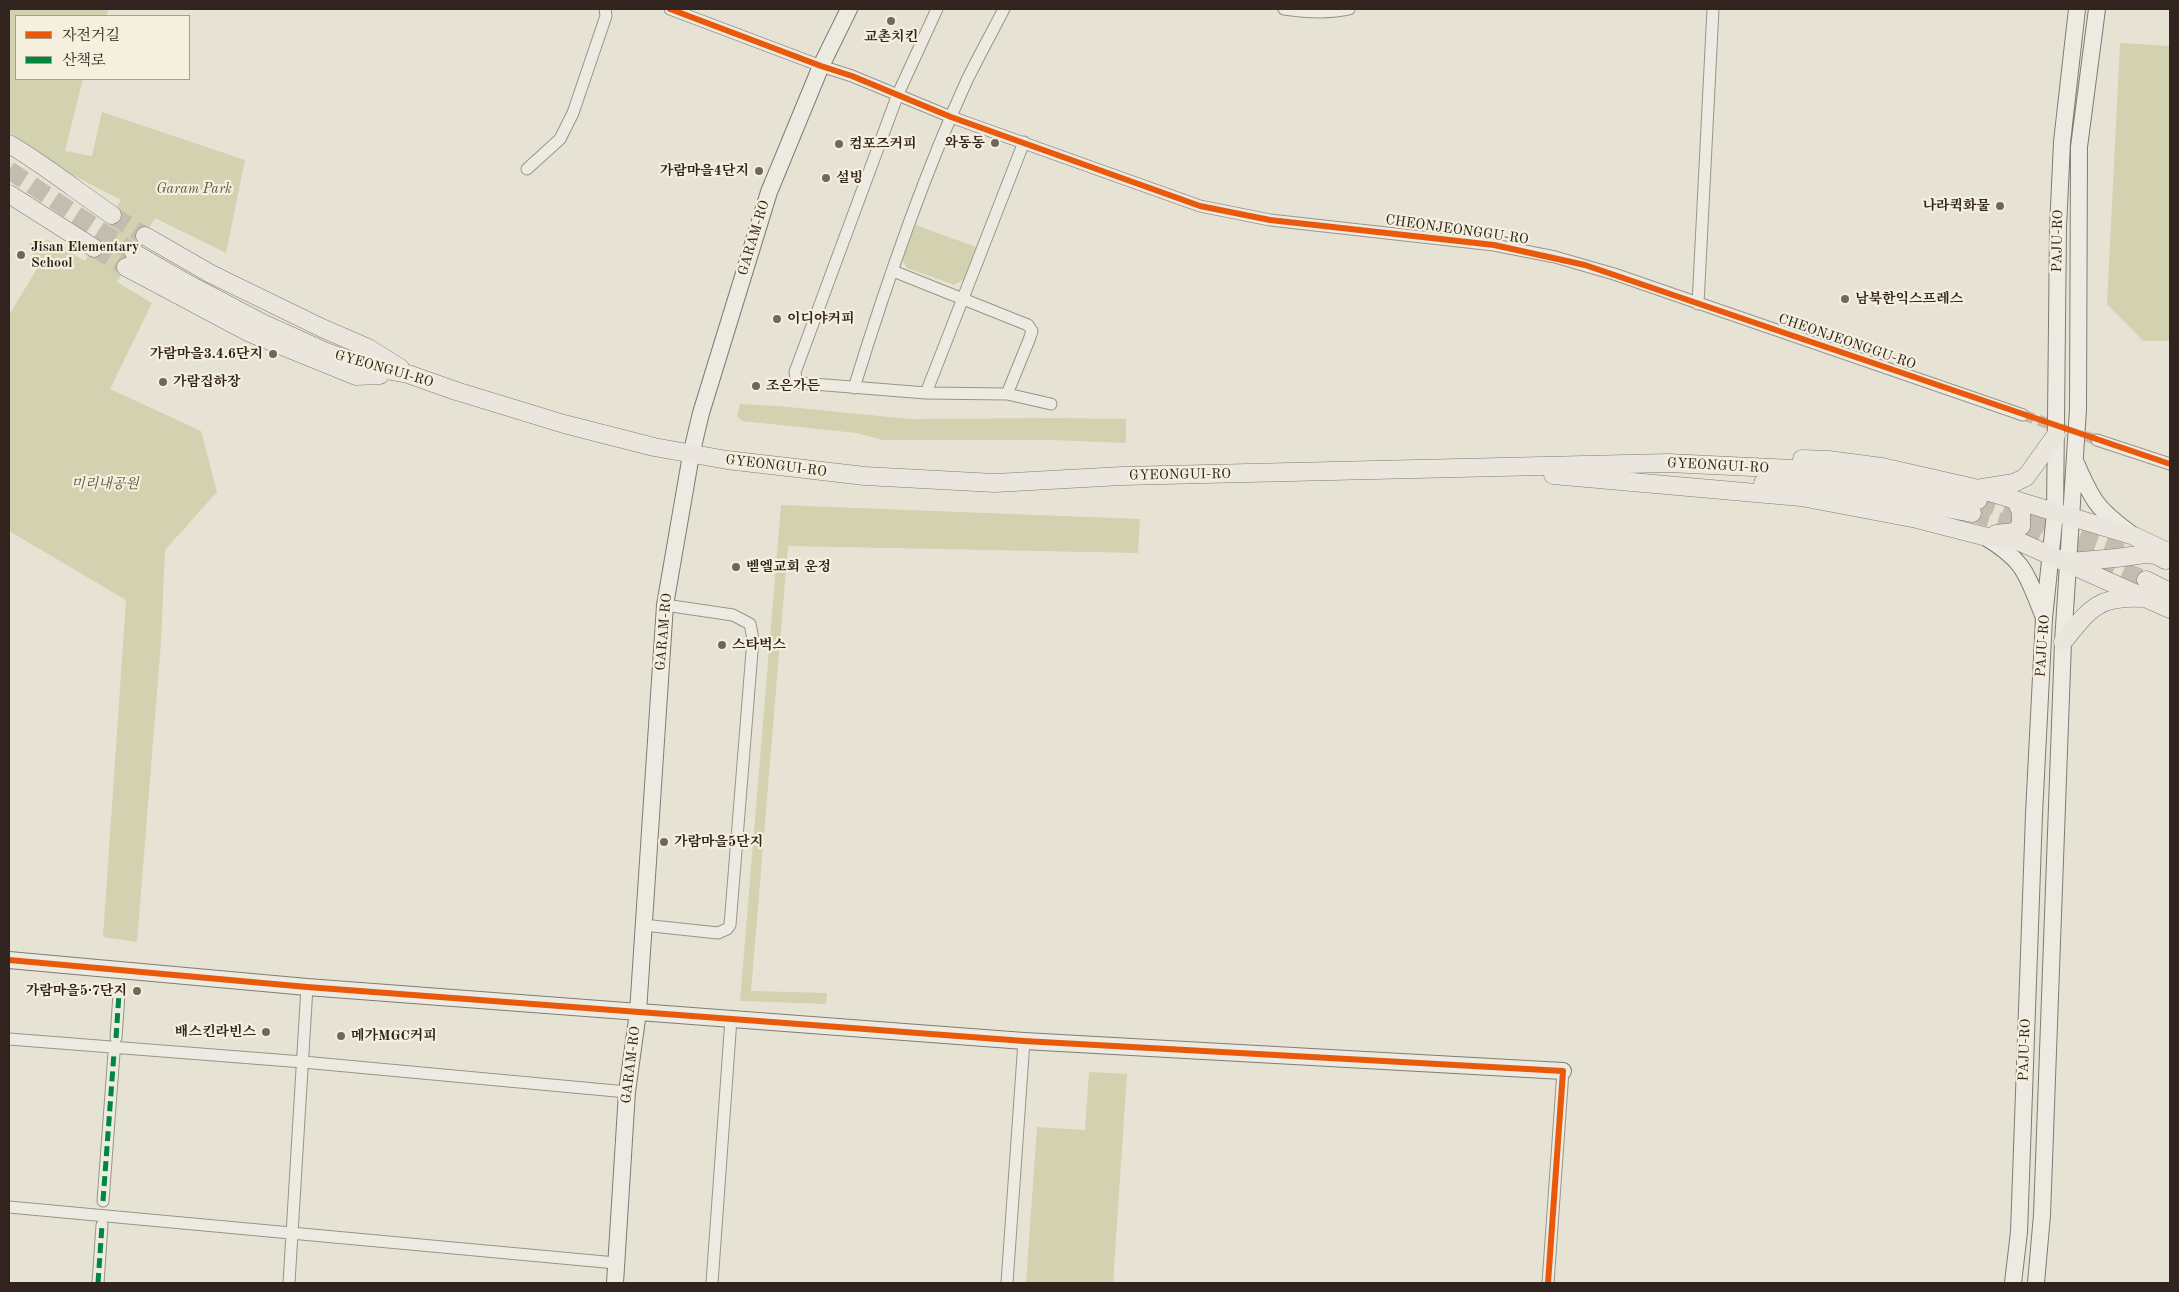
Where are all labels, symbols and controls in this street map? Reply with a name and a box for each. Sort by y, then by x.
legend [15,15,190,80]
marker: 교촌치킨 [885,15,897,27]
text: 자전거길 [62,29,120,44]
place label: 교촌치킨 [864,29,918,45]
text: 산책로 [62,54,105,69]
place label: 와동동 [944,135,985,151]
place label: 컴포즈커피 [849,136,917,152]
marker: 와동동 [989,137,1001,149]
marker: 컴포즈커피 [833,138,845,150]
place label: 가람마을4단지 [660,163,749,179]
marker: 가람마을4단지 [753,165,765,177]
place label: 설빙 [836,170,863,186]
marker: 설빙 [820,172,832,184]
park label: Garam Park [156,181,232,197]
street label: GARAM-RO [735,198,773,278]
place label: 나라퀵화물 [1922,198,1990,214]
marker: 나라퀵화물 [1994,200,2006,212]
street label: PAJU-RO [2049,210,2067,272]
street label: CHEONJEONGGU-RO [1384,212,1530,248]
place label: Jisan Elementary School [31,239,139,272]
marker: Jisan Elementary School [15,249,27,261]
place label: 남북한익스프레스 [1855,291,1963,307]
marker: 남북한익스프레스 [1839,293,1851,305]
place label: 이디야커피 [787,311,855,327]
street label: CHEONJEONGGU-RO [1776,311,1918,373]
marker: 이디야커피 [771,313,783,325]
place label: 가람마을3.4.6단지 [150,346,263,362]
street label: GYEONGUI-RO [333,347,435,391]
marker: 가람마을3.4.6단지 [267,348,279,360]
place label: 가람집하장 [173,374,241,390]
marker: 가람집하장 [157,376,169,388]
place label: 조은가든 [766,378,820,394]
marker: 조은가든 [750,380,762,392]
street label: GYEONGUI-RO [724,451,828,481]
street label: GYEONGUI-RO [1667,455,1769,477]
street label: GYEONGUI-RO [1129,466,1231,484]
park label: 미리내공원 [71,476,139,492]
place label: 벧엘교회 운정 [746,559,831,575]
marker: 벧엘교회 운정 [730,561,742,573]
street label: GARAM-RO [652,593,676,671]
street label: PAJU-RO [2032,614,2054,678]
place label: 스타벅스 [732,637,786,653]
marker: 스타벅스 [716,639,728,651]
place label: 가람마을5단지 [674,834,763,850]
marker: 가람마을5단지 [658,836,670,848]
place label: 가람마을5·7단지 [26,983,127,999]
marker: 가람마을5·7단지 [131,985,143,997]
street label: PAJU-RO [2016,1018,2034,1082]
place label: 배스킨라빈스 [175,1024,256,1040]
street label: GARAM-RO [618,1025,644,1105]
marker: 배스킨라빈스 [260,1026,272,1038]
place label: 메가MGC커피 [351,1028,437,1044]
marker: 메가MGC커피 [335,1030,347,1042]

